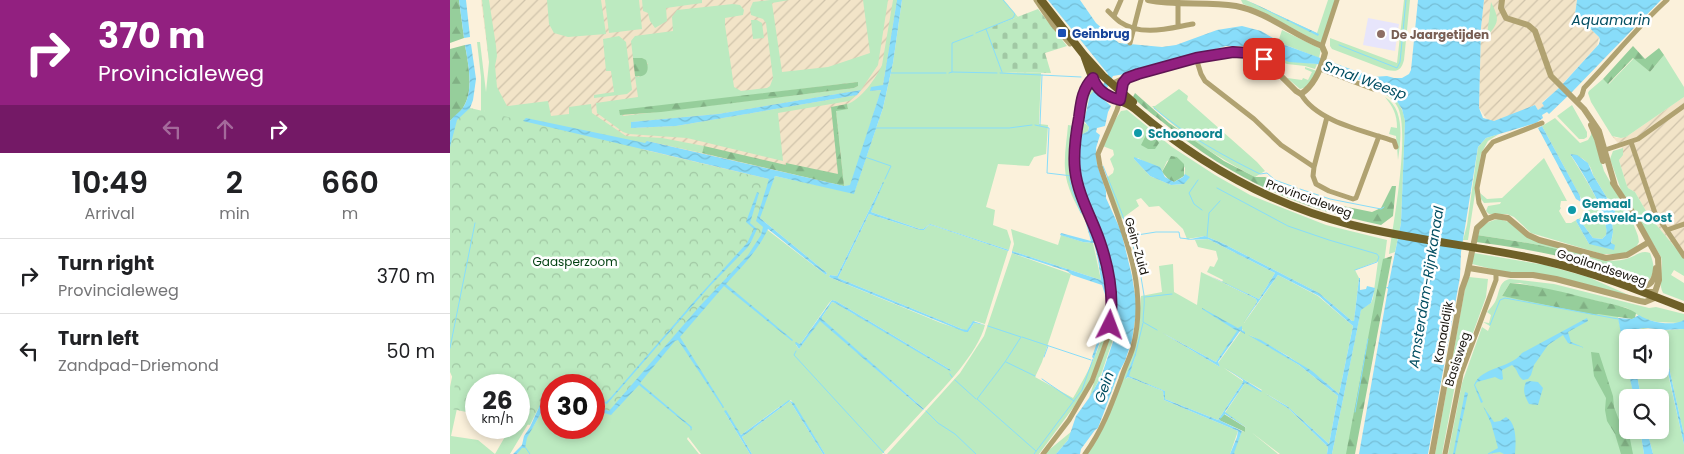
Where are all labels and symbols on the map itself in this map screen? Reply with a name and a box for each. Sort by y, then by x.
water label: Aquamarin [1571,10,1650,30]
place label: Geinbrug [1072,25,1130,42]
place label: De Jaargetijden [1391,26,1489,43]
marker: Geinbrug [1056,27,1068,39]
marker: De Jaargetijden [1375,28,1387,40]
pin [1243,38,1285,80]
water label: Smal Weesp [1320,56,1410,104]
place label: Schoonoord [1148,125,1223,142]
marker: Schoonoord [1132,127,1144,139]
street label: Provincialeweg [1264,175,1354,221]
place label: Gemaal Aetsveld-Oost [1582,195,1672,226]
water label: Amsterdam-Rijnkanaal [1403,204,1449,370]
marker: Gemaal Aetsveld-Oost [1566,204,1578,216]
street label: Gein-Zuid [1121,215,1153,277]
street label: Gooilandseweg [1555,244,1649,290]
park label: Gaasperzoom [532,253,618,270]
position arrow [1083,298,1135,350]
street label: Kanaaldijk [1429,299,1457,364]
street label: Basisweg [1440,330,1474,388]
water label: Gein [1089,369,1119,405]
speed limit sign: 30 [540,374,605,439]

